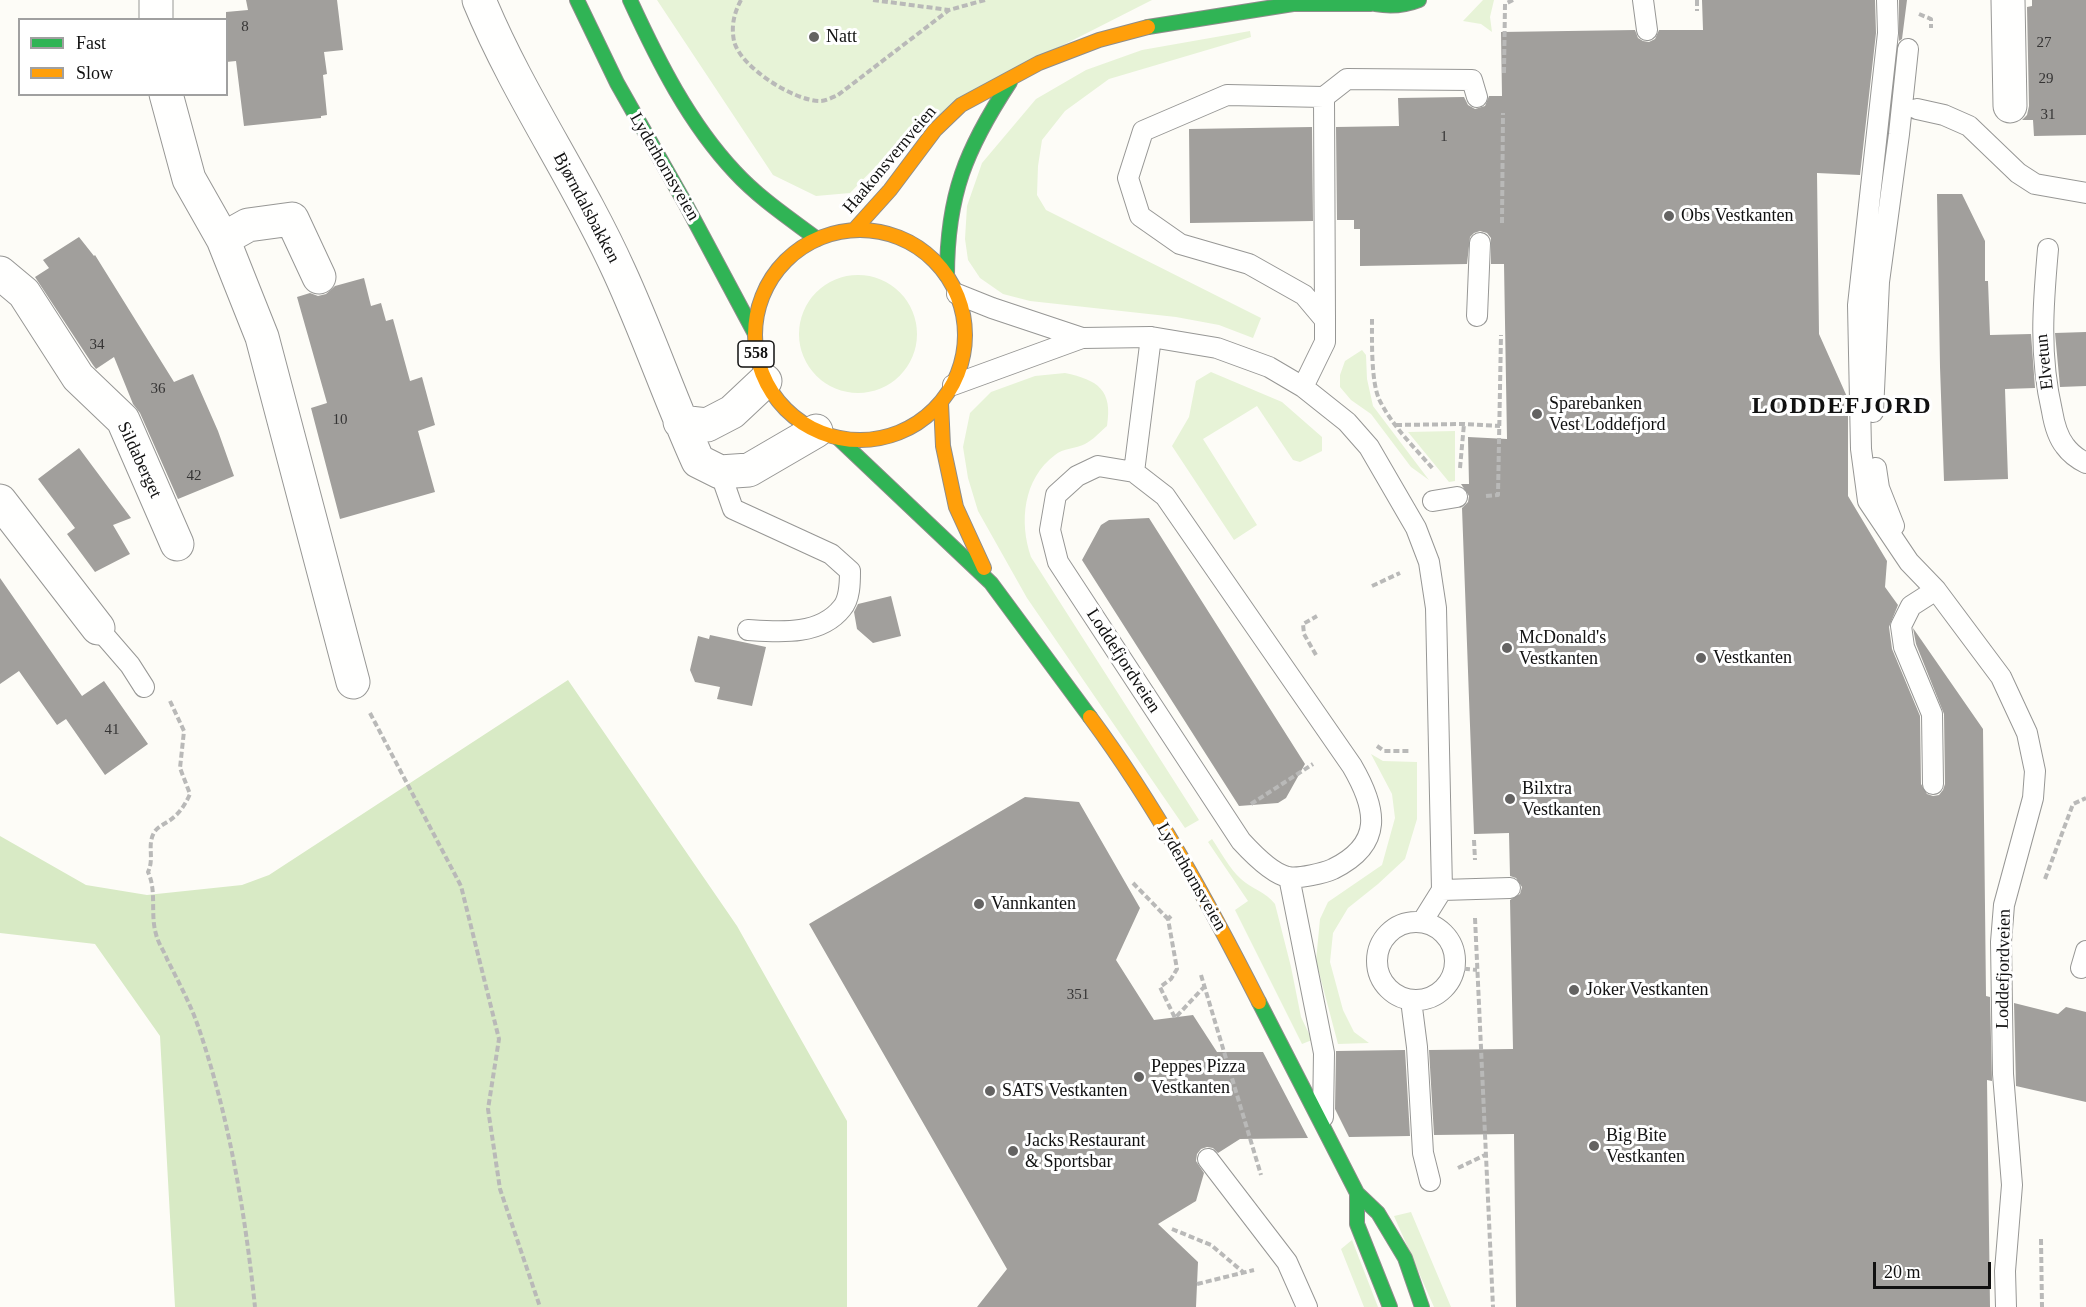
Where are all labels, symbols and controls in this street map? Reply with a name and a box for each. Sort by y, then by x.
legend [18,18,228,96]
house number: 8 [241,18,249,36]
place label: Natt [826,26,857,48]
marker: Natt [807,30,821,44]
text: Fast [76,33,106,53]
house number: 27 [2036,34,2052,52]
text: Slow [76,63,113,83]
house number: 29 [2038,70,2054,88]
street label: Haakonsvernveien [839,102,941,218]
house number: 31 [2040,106,2056,124]
street label: Lyderhornsveien [624,109,704,225]
house number: 1 [1440,128,1448,146]
street label: Bjørndalsbakken [548,149,624,267]
place label: Obs Vestkanten [1681,205,1793,227]
marker: Obs Vestkanten [1662,209,1676,223]
street label: Elvetun [2031,333,2059,391]
house number: 34 [90,336,104,354]
road number: 558 [738,341,774,367]
house number: 36 [150,380,166,398]
place label: Sparebanken Vest Loddefjord [1549,393,1665,436]
district label: LODDEFJORD [1752,393,1932,421]
marker: Sparebanken Vest Loddefjord [1530,407,1544,421]
house number: 10 [332,411,348,429]
street label: Sildaberget [112,418,166,502]
house number: 42 [186,467,202,485]
street label: Loddefjordveien [1081,605,1165,717]
place label: McDonald's Vestkanten [1519,627,1606,670]
marker: McDonald's Vestkanten [1500,641,1514,655]
place label: Vestkanten [1713,647,1792,669]
marker: Vestkanten [1694,651,1708,665]
house number: 41 [104,721,120,739]
place label: Bilxtra Vestkanten [1522,778,1601,820]
marker: Bilxtra Vestkanten [1503,792,1517,806]
street label: Lyderhornsveien [1151,819,1231,935]
place label: Vannkanten [991,893,1076,915]
marker: Vannkanten [972,897,986,911]
street label: Loddefjordveien [1992,909,2016,1029]
place label: Joker Vestkanten [1586,979,1708,1001]
marker: Joker Vestkanten [1567,983,1581,997]
house number: 351 [1067,986,1089,1004]
place label: Peppes Pizza Vestkanten [1151,1056,1245,1098]
marker: Peppes Pizza Vestkanten [1132,1070,1146,1084]
place label: SATS Vestkanten [1002,1080,1127,1102]
marker: SATS Vestkanten [983,1084,997,1098]
place label: Big Bite Vestkanten [1606,1125,1685,1168]
place label: Jacks Restaurant & Sportsbar [1025,1130,1145,1172]
marker: Big Bite Vestkanten [1587,1139,1601,1153]
marker: Jacks Restaurant & Sportsbar [1006,1144,1020,1158]
scale bar [1876,1250,1994,1288]
text: 20 m [1884,1262,1921,1282]

